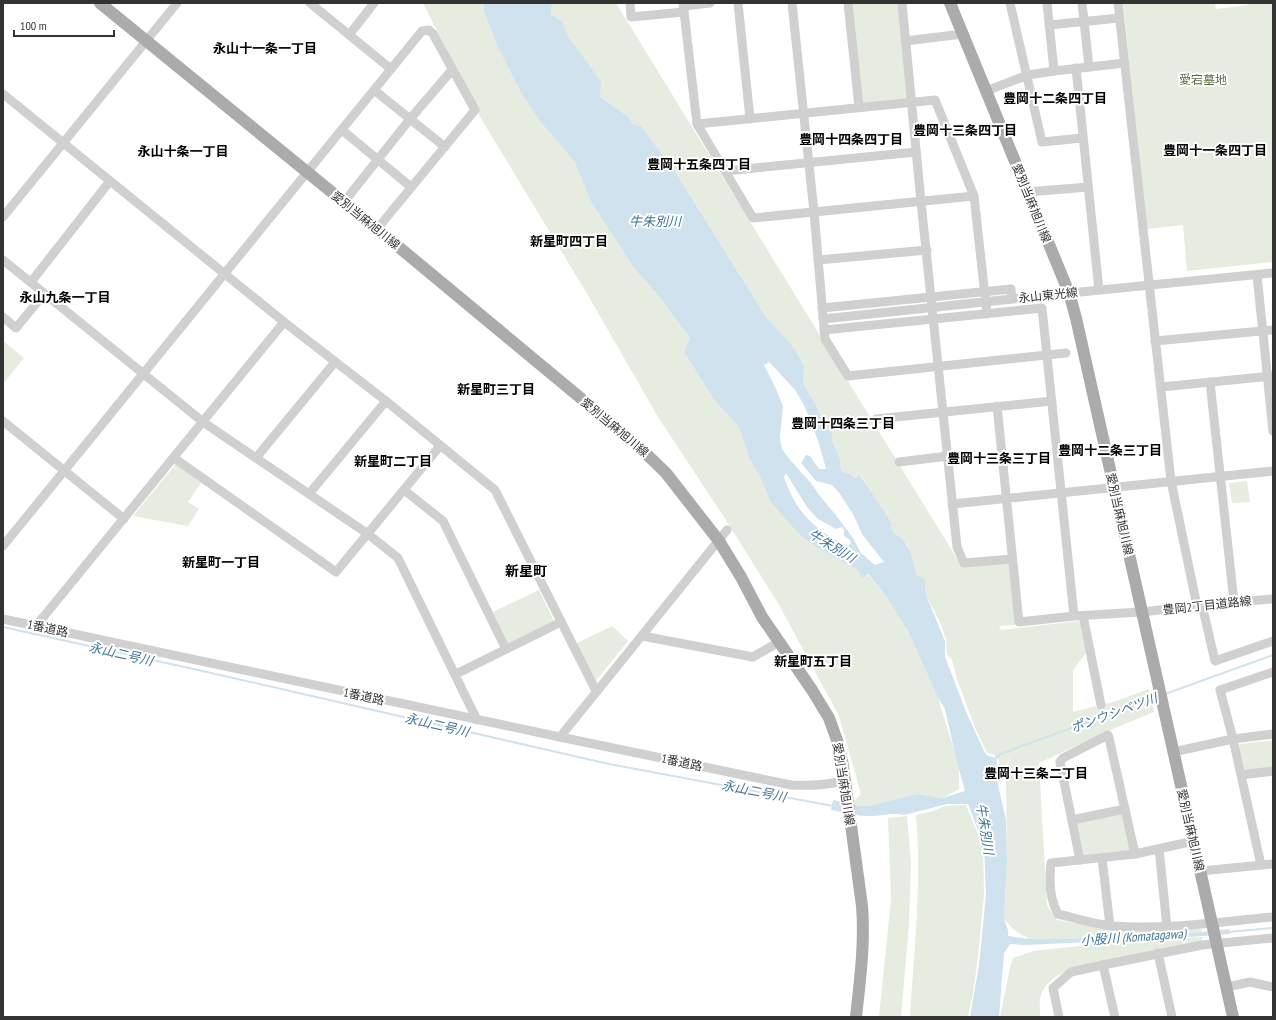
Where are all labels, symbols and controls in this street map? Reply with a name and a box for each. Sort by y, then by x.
scale bar [14,12,114,38]
text: 100 m [20,18,47,33]
district label: 永山十一条一丁目 [213,40,317,57]
park label: 愛宕墓地 [1179,72,1227,87]
district label: 豊岡十二条四丁目 [1003,90,1107,107]
district label: 豊岡十三条四丁目 [913,122,1017,139]
district label: 豊岡十四条四丁目 [799,131,903,148]
district label: 豊岡十一条四丁目 [1163,142,1267,159]
district label: 永山十条一丁目 [137,143,229,160]
district label: 豊岡十五条四丁目 [647,156,751,173]
street label: 愛別当麻旭川線 [1009,161,1055,245]
street label: 愛別当麻旭川線 [329,188,403,252]
water label: 牛朱別川 [629,213,683,230]
district label: 新星町四丁目 [530,233,608,250]
street label: 永山東光線 [1017,284,1079,306]
district label: 永山九条一丁目 [19,289,111,306]
district label: 新星町三丁目 [457,381,535,398]
street label: 愛別当麻旭川線 [578,394,652,460]
district label: 豊岡十四条三丁目 [791,415,895,432]
district label: 豊岡十二条三丁目 [1058,442,1162,459]
district label: 豊岡十三条三丁目 [947,450,1051,467]
district label: 新星町二丁目 [354,453,432,470]
street label: 愛別当麻旭川線 [1103,471,1137,557]
water label: 牛朱別川 [805,525,860,568]
district label: 新星町一丁目 [182,554,260,571]
district label: 新星町 [505,562,547,580]
street label: 豊岡2丁目道路線 [1162,593,1252,617]
street label: 1番道路 [26,616,70,640]
water label: 永山二号川 [87,638,157,670]
district label: 新星町五丁目 [774,653,852,670]
street label: 1番道路 [342,684,386,708]
water label: ポンウシベツ川 [1068,689,1162,737]
water label: 永山二号川 [403,709,473,741]
street label: 愛別当麻旭川線 [830,741,858,827]
street label: 1番道路 [660,750,704,774]
district label: 豊岡十三条二丁目 [984,765,1088,782]
water label: 永山二号川 [720,776,789,806]
street label: 愛別当麻旭川線 [1174,787,1208,873]
water label: 牛朱別川 [973,802,998,858]
water label: 小股川 (Komatagawa) [1080,925,1188,949]

